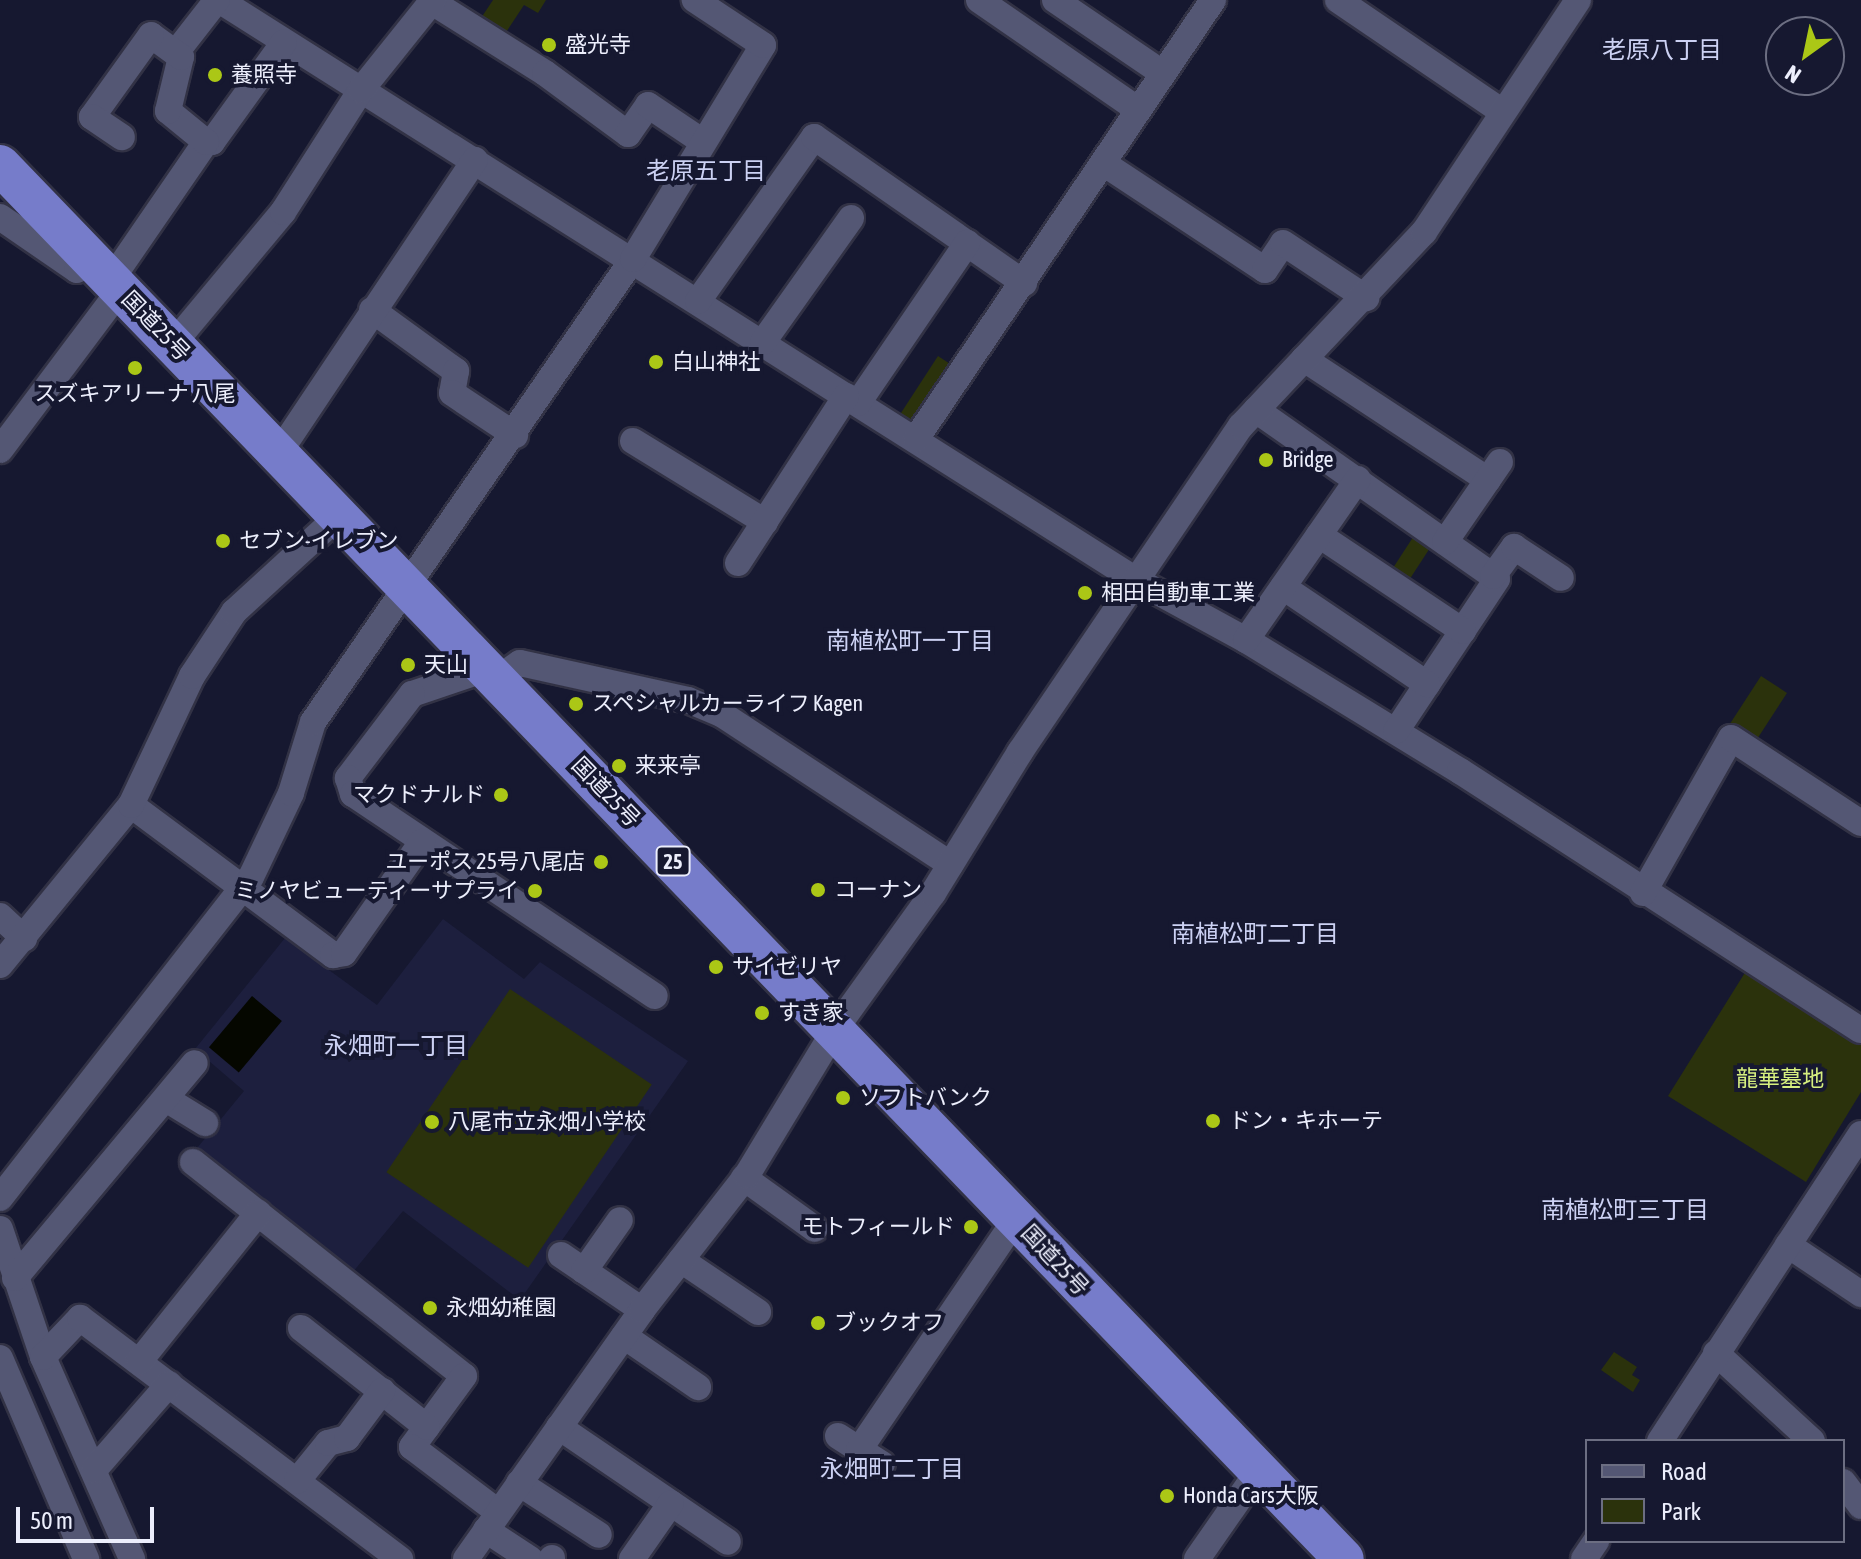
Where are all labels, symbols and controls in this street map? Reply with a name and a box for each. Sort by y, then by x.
north arrow [1765,16,1845,96]
place label: 盛光寺 [565,32,631,58]
marker: 盛光寺 [540,36,558,54]
district label: 老原八丁目 [1602,36,1722,64]
text: N [1780,60,1806,89]
place label: 養照寺 [231,62,297,88]
marker: 養照寺 [206,66,224,84]
district label: 老原五丁目 [646,157,766,185]
street label: 国道25号 [116,286,196,366]
place label: 白山神社 [672,349,760,375]
marker: 白山神社 [647,353,665,371]
marker: スズキアリーナ 八尾 [126,359,144,377]
place label: スズキアリーナ 八尾 [34,381,236,407]
place label: Bridge [1282,447,1333,473]
marker: Bridge [1257,451,1275,469]
place label: セブン-イレブン [239,528,398,554]
marker: セブン-イレブン [214,532,232,550]
place label: 相田自動車工業 [1101,580,1255,606]
marker: 相田自動車工業 [1076,584,1094,602]
district label: 南植松町一丁目 [826,627,994,655]
place label: 天山 [424,652,468,678]
marker: 天山 [399,656,417,674]
place label: スペシャルカーライフ Kagen [592,691,865,717]
marker: スペシャルカーライフ Kagen [567,695,585,713]
street label: 国道25号 [566,752,646,832]
place label: 来来亭 [635,753,701,779]
marker: 来来亭 [610,757,628,775]
place label: マクドナルド [353,782,485,808]
marker: マクドナルド [492,786,510,804]
road number: 25 [655,845,691,877]
place label: ユーポス 25号八尾店 [385,849,585,875]
marker: ユーポス 25号八尾店 [592,853,610,871]
place label: コーナン [834,877,922,903]
place label: ミノヤビューティーサプライ [233,878,519,904]
marker: コーナン [809,881,827,899]
marker: ミノヤビューティーサプライ [526,882,544,900]
district label: 南植松町二丁目 [1171,920,1339,948]
place label: サイゼリヤ [732,954,842,980]
marker: サイゼリヤ [707,958,725,976]
place label: すき家 [778,1000,844,1026]
marker: すき家 [753,1004,771,1022]
district label: 永畑町一丁目 [324,1032,468,1060]
park label: 龍華墓地 [1736,1066,1824,1092]
place label: ソフトバンク [859,1085,991,1111]
marker: ソフトバンク [834,1089,852,1107]
place label: ドン・キホーテ [1229,1108,1383,1134]
place label: 八尾市立永畑小学校 [448,1109,646,1135]
marker: ドン・キホーテ [1204,1112,1222,1130]
marker: 八尾市立永畑小学校 [423,1113,441,1131]
district label: 南植松町三丁目 [1541,1196,1709,1224]
place label: モトフィールド [801,1214,955,1240]
marker: モトフィールド [962,1218,980,1236]
street label: 国道25号 [1016,1219,1094,1301]
place label: 永畑幼稚園 [446,1295,556,1321]
marker: 永畑幼稚園 [421,1299,439,1317]
place label: ブックオフ [834,1310,944,1336]
marker: ブックオフ [809,1314,827,1332]
legend [1585,1439,1845,1543]
district label: 永畑町二丁目 [820,1455,964,1483]
text: Road [1661,1458,1707,1485]
place label: Honda Cars大阪 [1183,1483,1319,1509]
marker: Honda Cars大阪 [1158,1487,1176,1505]
scale bar [20,1491,158,1541]
text: Park [1661,1498,1701,1525]
text: 50 m [30,1507,73,1534]

